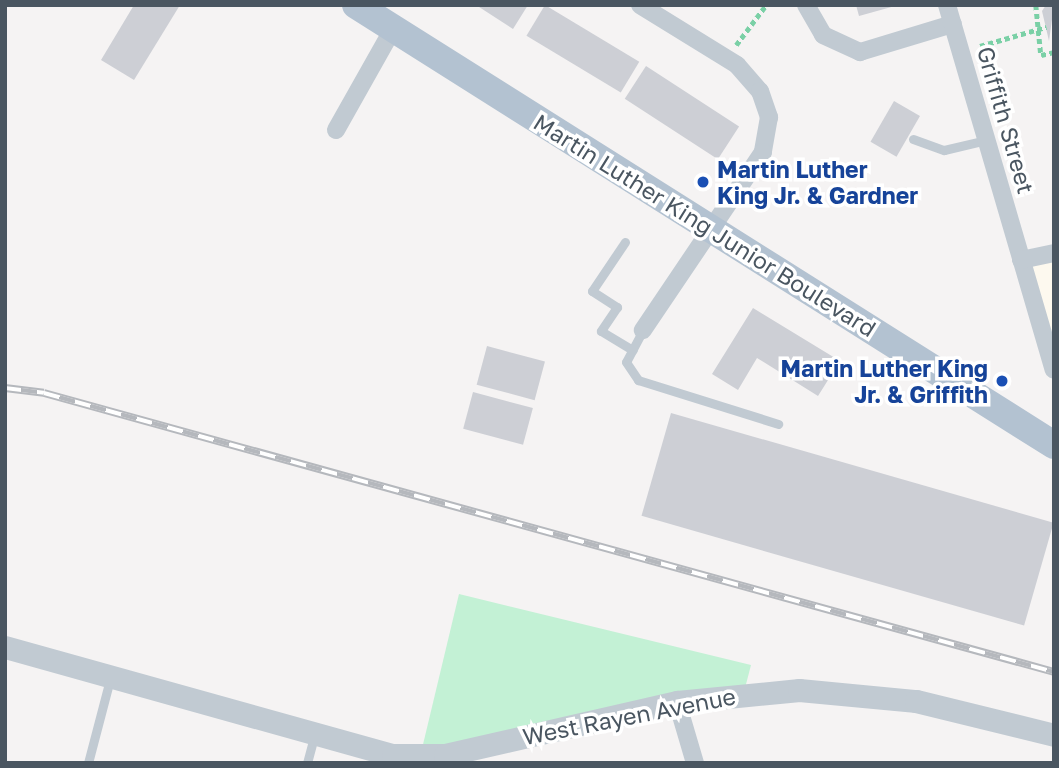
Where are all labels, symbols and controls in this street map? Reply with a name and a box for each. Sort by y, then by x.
street label: Griffith Street [972,43,1040,197]
street label: Martin Luther King Junior Boulevard [529,108,881,342]
place label: Martin Luther King Jr. & Gardner [717,155,918,209]
marker: Martin Luther King Jr. & Gardner [695,174,711,190]
place label: Martin Luther King Jr. & Griffith [781,354,988,408]
marker: Martin Luther King Jr. & Griffith [994,373,1010,389]
street label: West Rayen Avenue [520,682,738,750]

